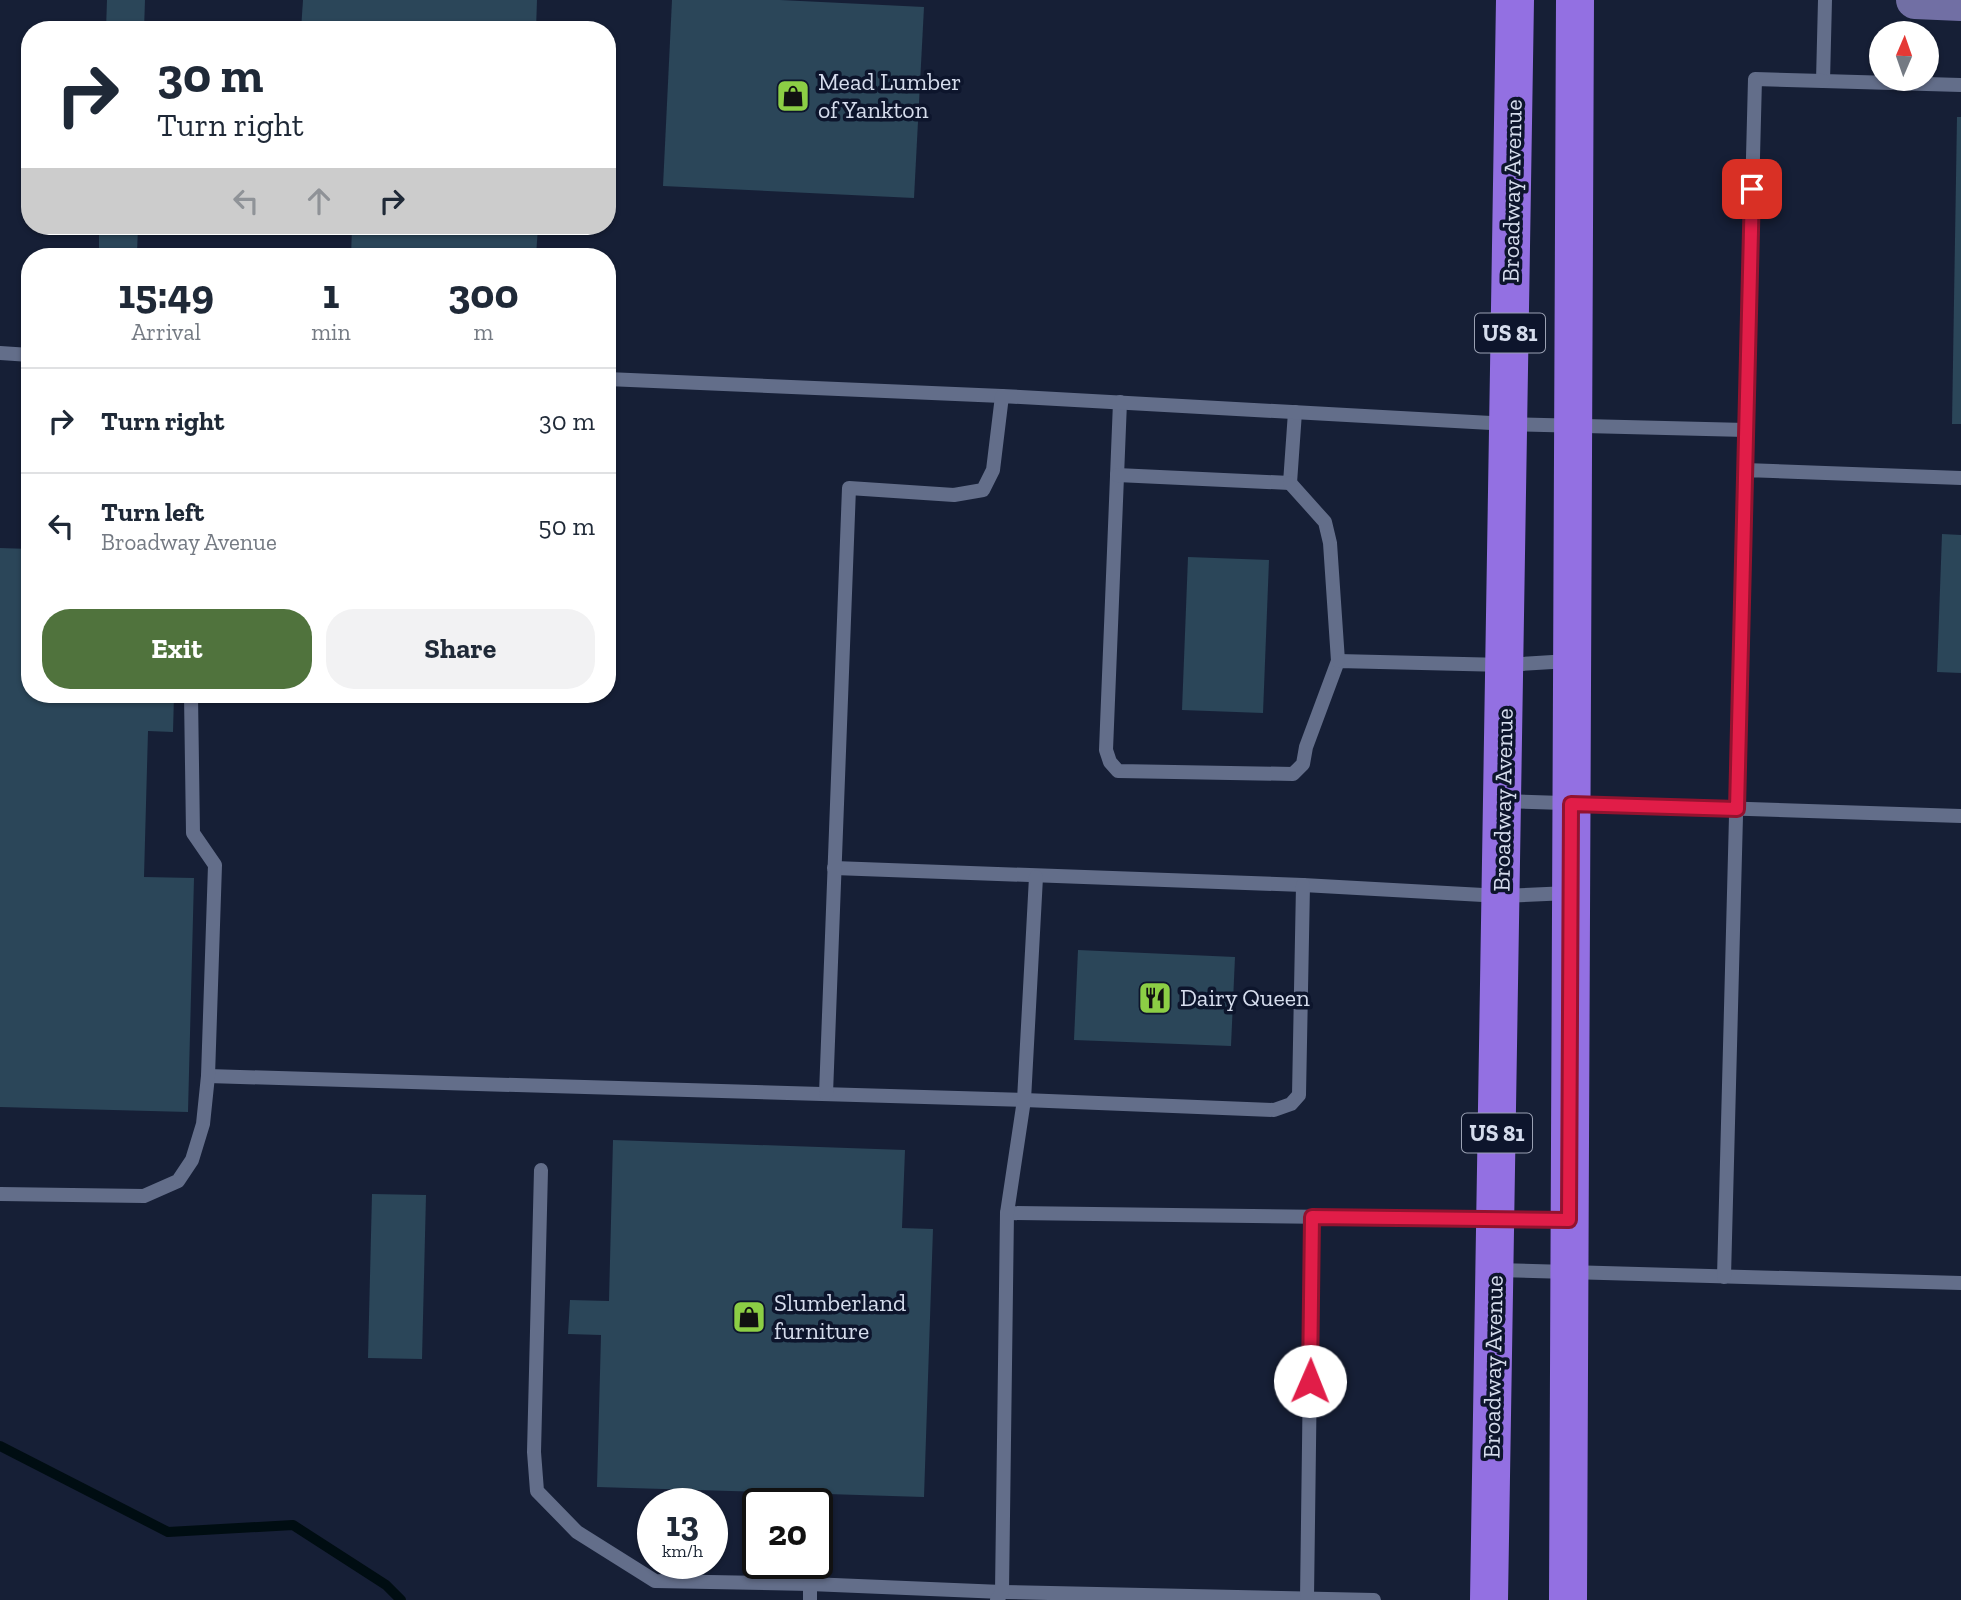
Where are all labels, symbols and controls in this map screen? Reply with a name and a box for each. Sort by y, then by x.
north arrow [1869,21,1939,91]
map controls [1869,21,1939,91]
text: 30 m [157,46,263,105]
icon: right [42,49,133,140]
place label: Mead Lumber of Yankton [818,67,961,124]
shop icon: Mead Lumber of Yankton [774,77,812,115]
street label: Broadway Avenue [1495,99,1528,283]
text: Turn right [157,106,304,144]
pin [1722,159,1782,219]
icon: arrive [1733,170,1771,208]
icon: left [227,182,265,220]
icon: ahead [300,182,338,220]
icon: right [373,182,411,220]
text: 15:49 [118,268,214,319]
text: 1 [322,268,339,319]
text: 300 [448,268,519,319]
road number: US 81 [1475,314,1545,352]
text: Arrival [131,318,201,346]
text: min [311,318,351,346]
text: m [473,318,493,346]
icon: right [42,402,80,440]
text: Turn right [101,405,224,437]
text: 30 m [539,405,595,437]
text: Turn left [101,496,204,528]
icon: left [42,507,80,545]
text: 50 m [538,510,595,542]
text: Broadway Avenue [101,528,277,556]
button: Exit [42,609,312,689]
button: Share [326,609,595,689]
street label: Broadway Avenue [1486,708,1519,892]
restaurant icon: Dairy Queen [1136,979,1174,1017]
place label: Dairy Queen [1180,983,1310,1012]
road number: US 81 [1462,1114,1532,1152]
street label: Broadway Avenue [1476,1275,1509,1459]
place label: Slumberland furniture [774,1288,906,1345]
shop icon: Slumberland furniture [730,1298,768,1336]
position arrow [1273,1344,1347,1418]
speed limit sign: 20 [742,1488,833,1579]
text: 13 [666,1503,699,1545]
text: km/h [662,1540,703,1562]

